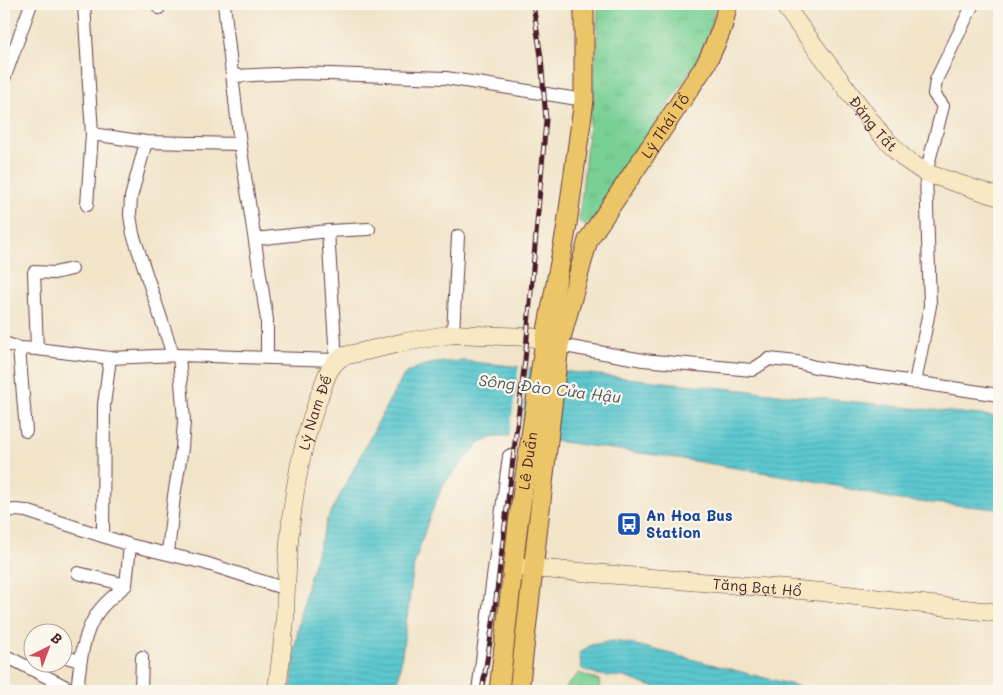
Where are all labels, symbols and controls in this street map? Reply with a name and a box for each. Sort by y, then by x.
street label: Lý Thái Tổ [636,89,694,162]
street label: Đặng Tất [845,91,902,156]
water label: Sông Đào Cửa Hậu [478,369,622,407]
street label: Lý Nam Đế [293,372,336,452]
street label: Lê Duẩn [513,431,541,491]
place label: An Hoa Bus Station [646,505,733,542]
bus stop icon: An Hoa Bus Station [616,511,642,537]
street label: Tăng Bạt Hổ [712,573,803,600]
north arrow [22,622,72,672]
text: B [47,628,67,648]

